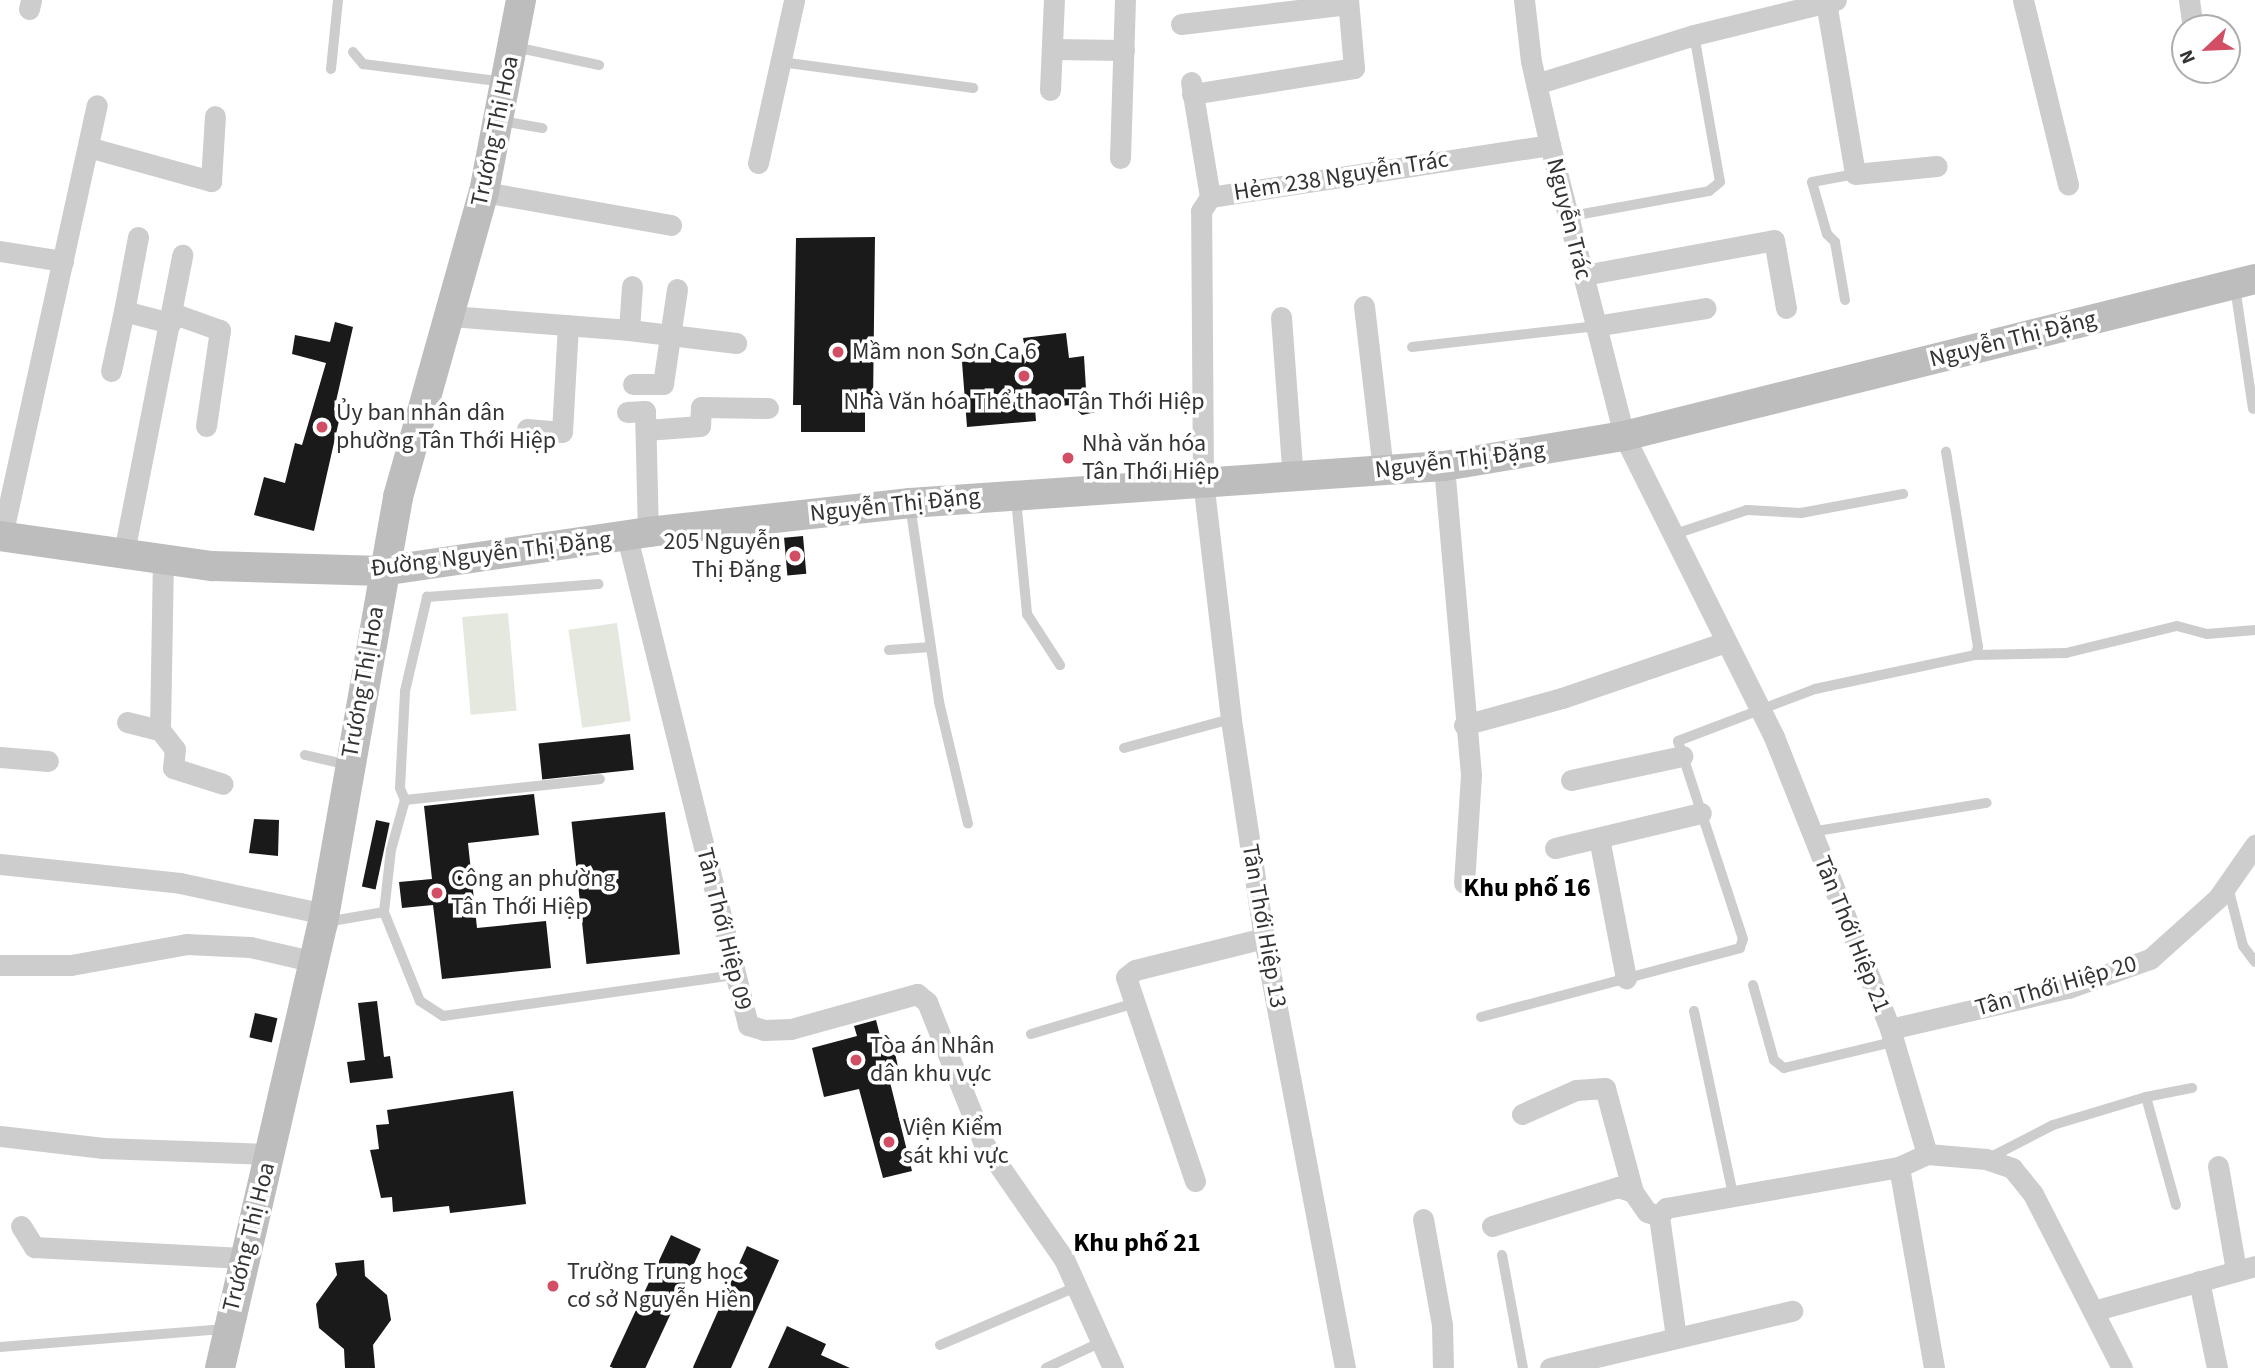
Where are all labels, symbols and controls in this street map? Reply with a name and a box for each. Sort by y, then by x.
north arrow [2171,14,2241,84]
text: N [2173,46,2203,68]
street label: Trương Thị Hoa [465,53,525,209]
street label: Hẻm 238 Nguyễn Trác [1232,145,1450,207]
street label: Nguyễn Trác [1540,155,1598,283]
street label: Nguyễn Thị Đặng [1927,304,2099,374]
place label: Mầm non Sơn Ca 6 [852,338,1037,366]
marker: Mầm non Sơn Ca 6 [830,344,846,360]
marker: Nhà Văn hóa Thể thao Tân Thới Hiệp [1016,368,1032,384]
place label: Nhà Văn hóa Thể thao Tân Thới Hiệp [843,388,1205,416]
place label: Ủy ban nhân dân phường Tân Thới Hiệp [336,399,556,455]
marker: Ủy ban nhân dân phường Tân Thới Hiệp [314,419,330,435]
place label: Nhà văn hóa Tân Thới Hiệp [1082,430,1220,486]
street label: Nguyễn Thị Đặng [1373,435,1547,485]
marker: Nhà văn hóa Tân Thới Hiệp [1060,450,1076,466]
street label: Nguyễn Thị Đặng [809,482,981,528]
street label: Đường Nguyễn Thị Đặng [369,525,613,583]
place label: 205 Nguyễn Thị Đặng [664,528,781,584]
marker: 205 Nguyễn Thị Đặng [787,548,803,564]
street label: Trương Thị Hoa [336,604,390,760]
street label: Tân Thới Hiệp 13 [1235,842,1293,1010]
street label: Tân Thới Hiệp 09 [690,845,758,1013]
street label: Tân Thới Hiệp 21 [1808,852,1896,1016]
place label: Công an phường Tân Thới Hiệp [451,865,615,921]
district label: Khu phố 16 [1463,872,1591,904]
marker: Công an phường Tân Thới Hiệp [429,885,445,901]
street label: Tân Thới Hiệp 20 [1972,949,2140,1023]
place label: Tòa án Nhân dân khu vực [870,1032,995,1088]
marker: Tòa án Nhân dân khu vực [848,1052,864,1068]
place label: Viện Kiểm sát khi vực [903,1114,1009,1170]
marker: Viện Kiểm sát khi vực [881,1134,897,1150]
street label: Trương Thị Hoa [216,1159,282,1315]
district label: Khu phố 21 [1073,1227,1201,1259]
place label: Trường Trung học cơ sở Nguyễn Hiền [567,1258,751,1314]
marker: Trường Trung học cơ sở Nguyễn Hiền [545,1278,561,1294]

